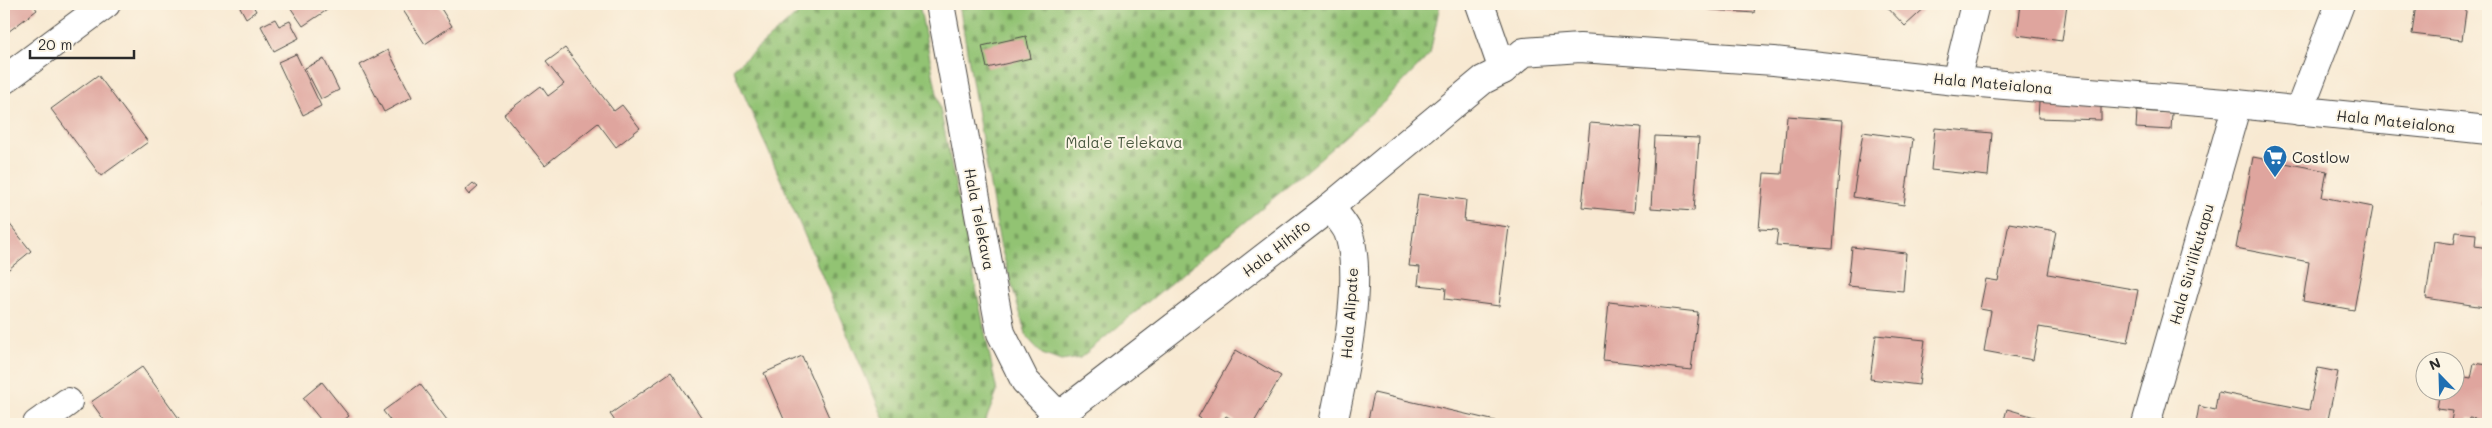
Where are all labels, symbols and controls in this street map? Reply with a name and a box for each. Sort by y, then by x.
scale bar [30,28,134,60]
text: 20 m [38,34,72,54]
street label: Hala Mateialona [1933,68,2053,98]
street label: Hala Mateialona [2336,105,2456,137]
park label: Mala'e Telekava [1065,132,1183,152]
supermarket icon: Costlow [2262,144,2288,178]
place label: Costlow [2292,147,2350,167]
street label: Hala Telekava [960,166,1000,272]
street label: Hala Siu'ilikutapu [2164,201,2218,327]
street label: Hala Hihifo [1238,215,1314,281]
street label: Hala Alipate [1336,267,1362,359]
north arrow [2414,350,2464,400]
text: N [2426,353,2443,374]

